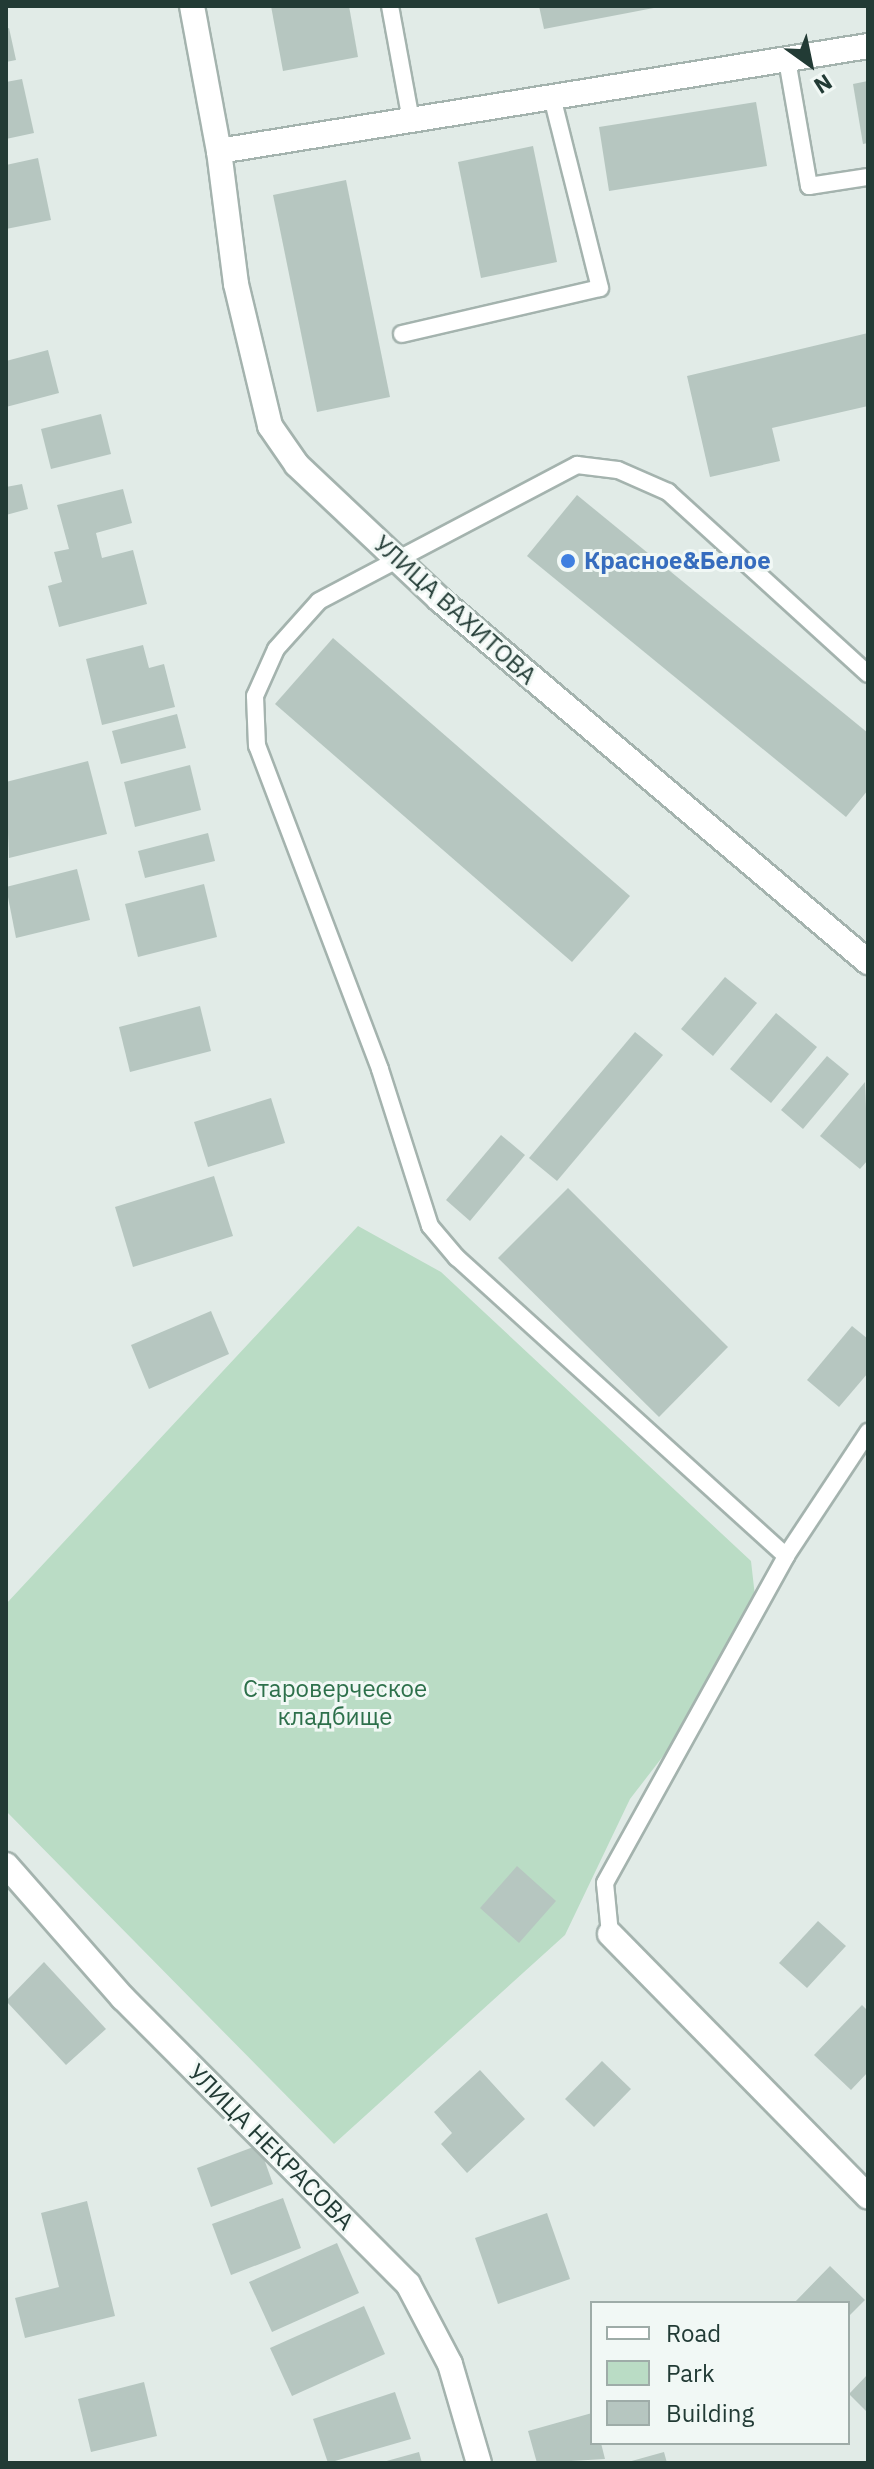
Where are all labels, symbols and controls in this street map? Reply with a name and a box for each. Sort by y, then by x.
north arrow [770,24,850,104]
text: N [809,68,838,101]
street label: УЛИЦА ВАХИТОВА [368,529,542,691]
place label: Красное&Белое [584,547,771,575]
marker: Красное&Белое [559,552,577,570]
park label: Староверческое кладбище [243,1675,427,1731]
street label: УЛИЦА НЕКРАСОВА [182,2058,360,2236]
legend [590,2301,850,2445]
text: Road [666,2317,721,2349]
text: Park [666,2357,715,2389]
text: Building [666,2397,754,2429]

